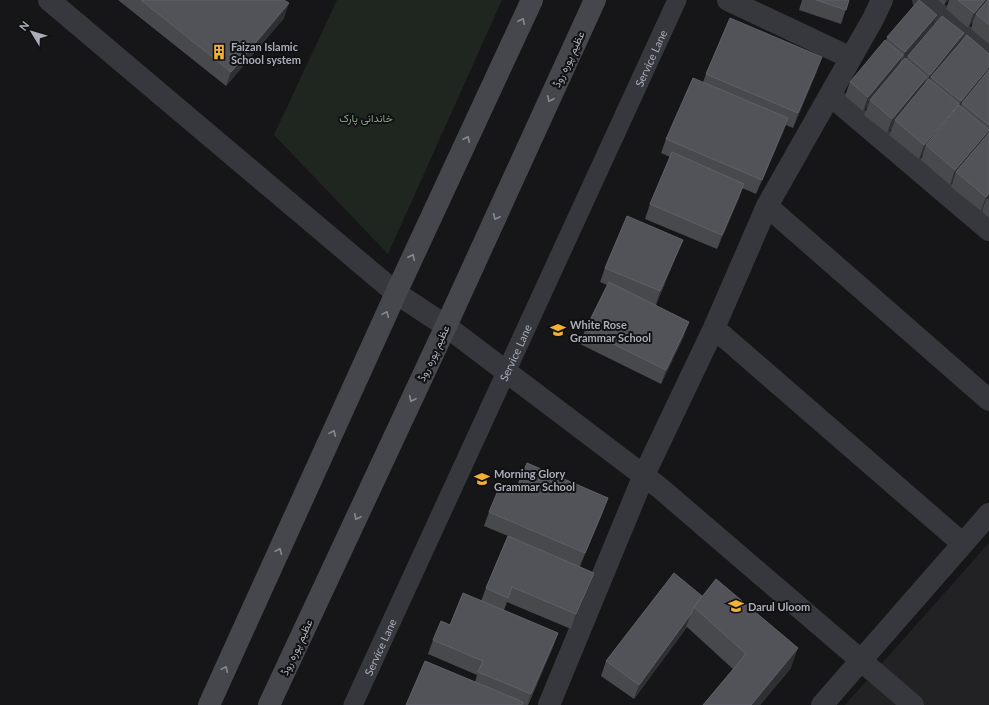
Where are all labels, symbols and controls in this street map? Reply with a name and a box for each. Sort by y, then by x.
north arrow [12,12,52,52]
text: N [16,18,31,33]
one-way arrow [517,18,525,26]
street label: Service Lane [632,27,669,88]
street label: عظیم پورہ روڈ [549,29,589,90]
place label: Faizan Islamic School system [231,40,301,66]
building icon: Faizan Islamic School system [210,43,228,61]
one-way arrow [547,95,555,102]
park label: خاندانی پارک [339,111,393,126]
one-way arrow [462,136,470,144]
one-way arrow [492,214,500,221]
one-way arrow [407,254,415,261]
one-way arrow [381,311,389,318]
place label: White Rose Grammar School [570,318,651,344]
school or university icon: White Rose Grammar School [549,321,567,339]
street label: Service Lane [496,322,534,383]
street label: عظیم پورہ روڈ [414,323,454,384]
one-way arrow [409,395,417,402]
one-way arrow [328,429,336,436]
place label: Morning Glory Grammar School [494,467,575,493]
school or university icon: Morning Glory Grammar School [473,470,491,488]
one-way arrow [354,512,362,520]
one-way arrow [274,548,282,555]
school or university icon: Darul Uloom [727,597,745,615]
place label: Darul Uloom [748,600,810,613]
street label: Service Lane [361,616,398,677]
street label: عظیم پورہ روڈ [277,617,317,678]
one-way arrow [221,666,229,673]

